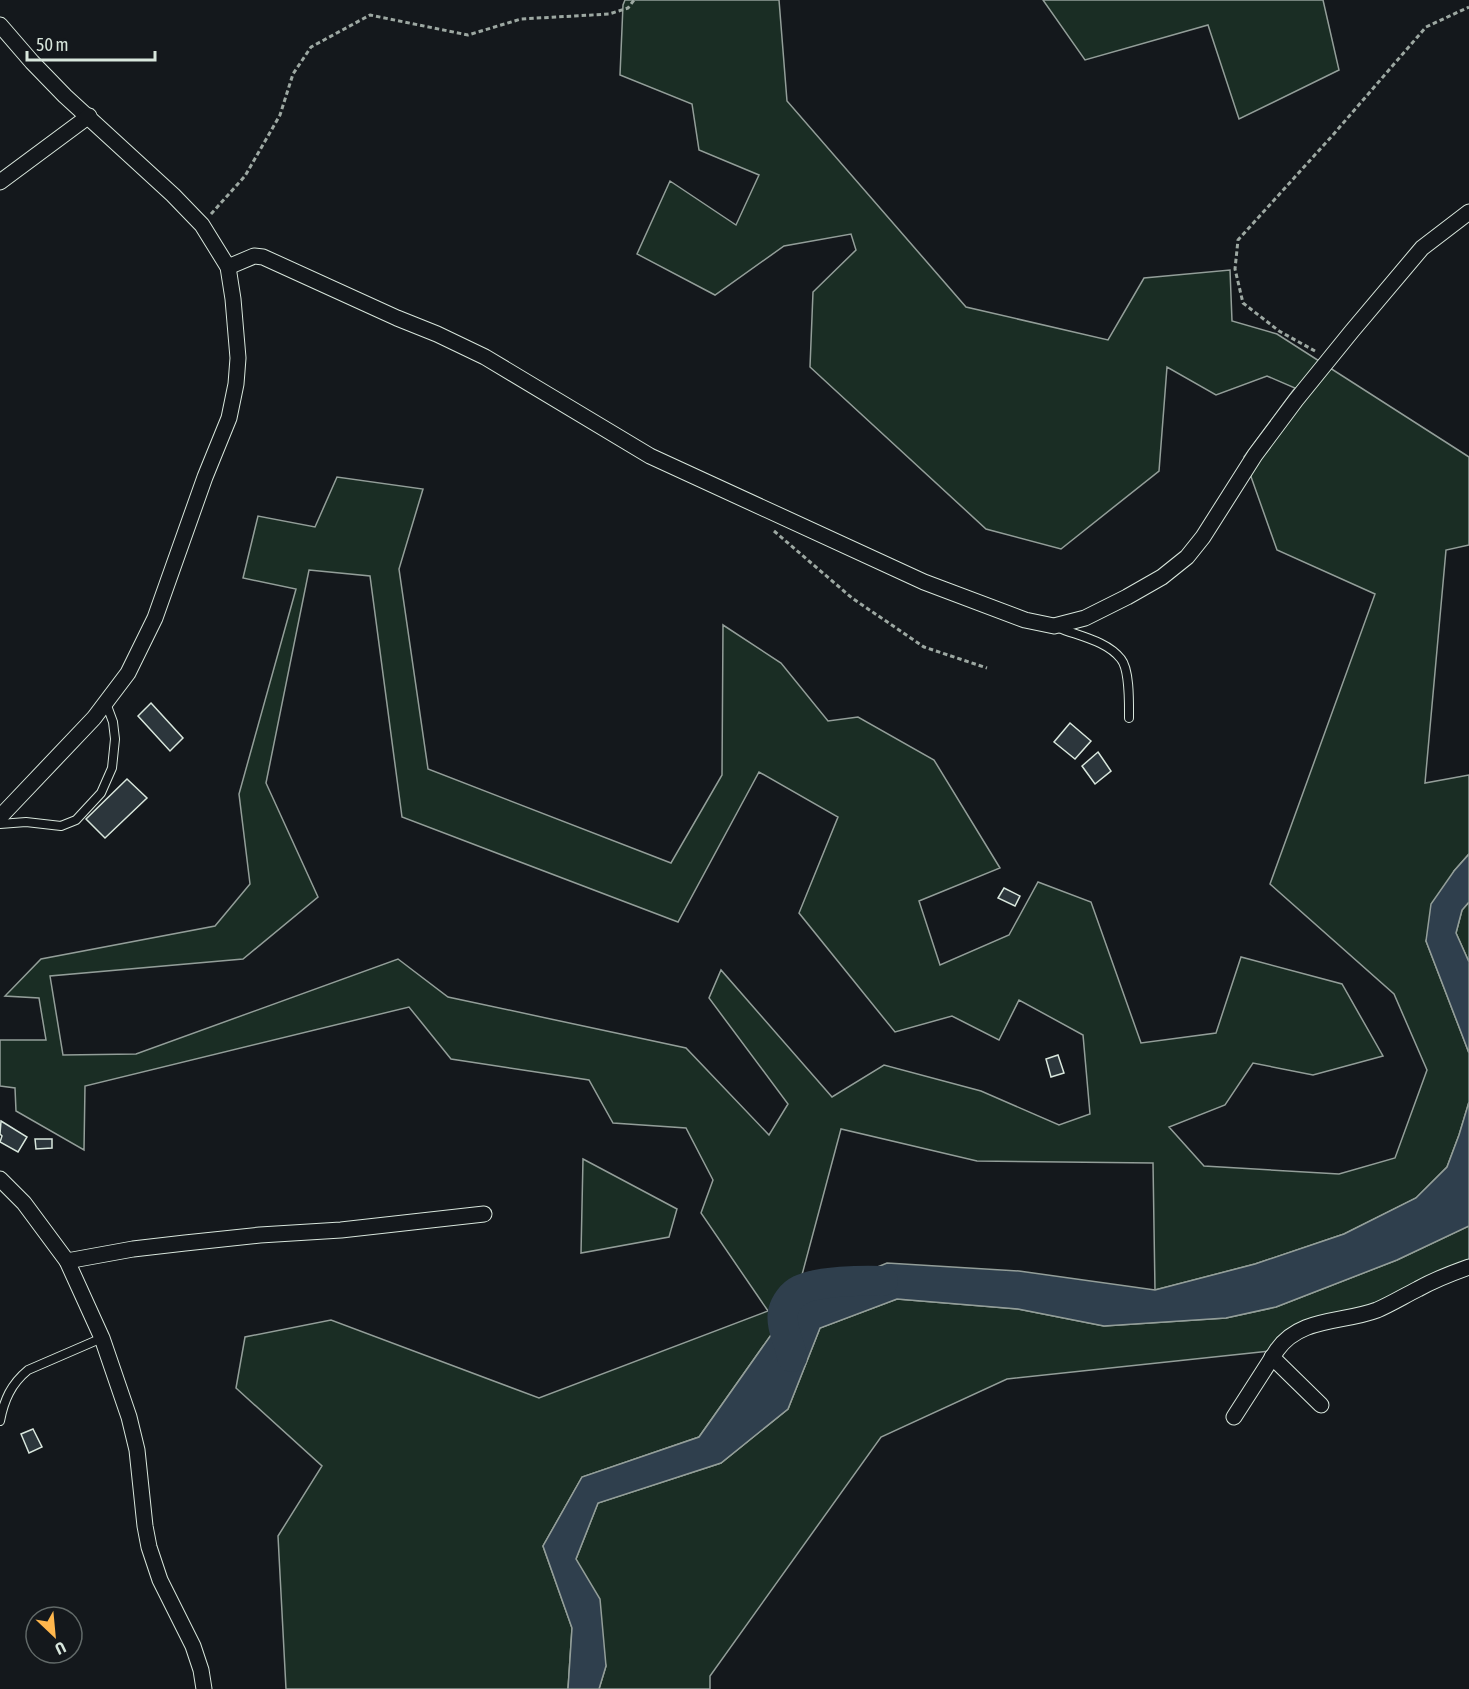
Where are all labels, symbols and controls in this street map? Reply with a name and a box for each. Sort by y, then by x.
scale bar [27,24,154,62]
text: 50 m [36,34,68,55]
north arrow [24,1605,84,1665]
text: U [52,1638,69,1659]

